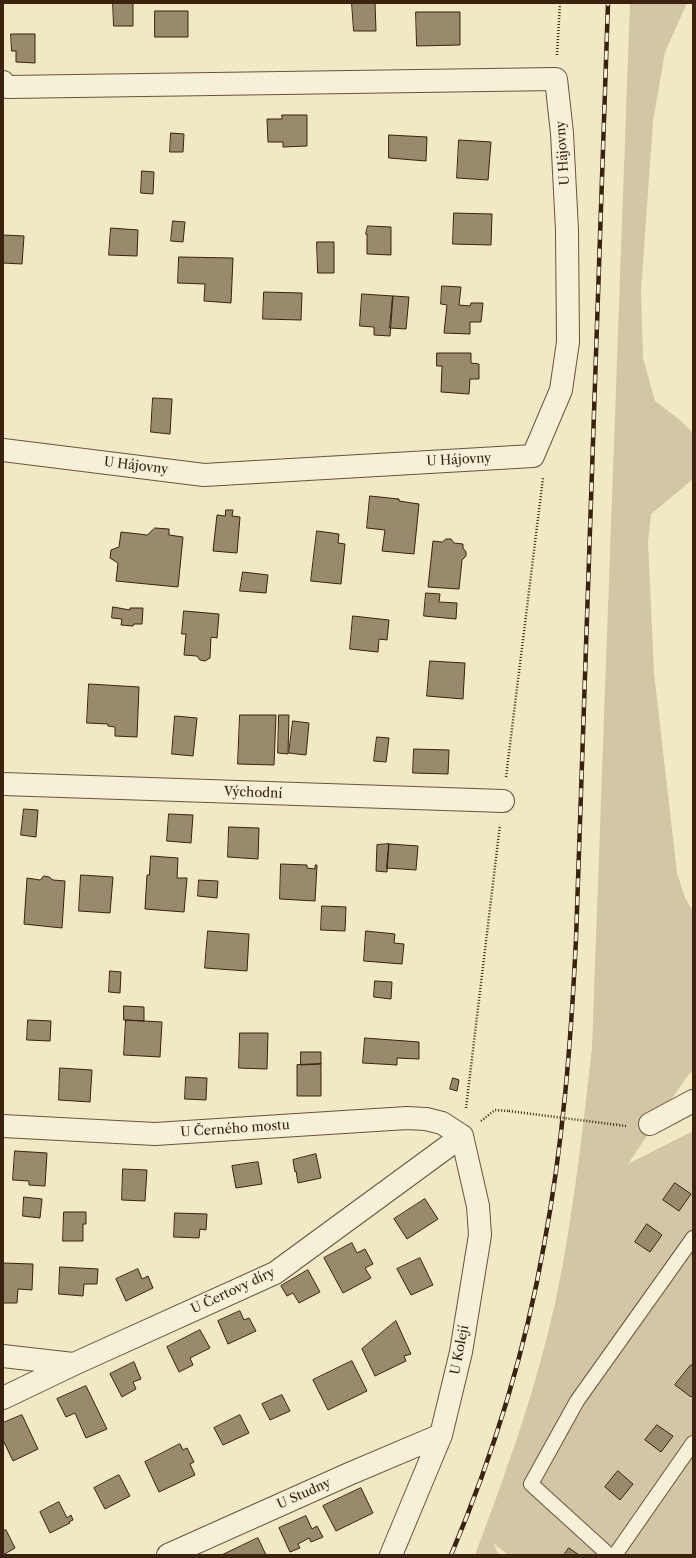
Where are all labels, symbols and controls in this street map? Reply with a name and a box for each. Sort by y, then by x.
street label: U Hájovny [553,120,573,186]
street label: U Hájovny [426,451,492,469]
street label: U Hájovny [103,454,169,478]
street label: Východní [223,784,283,802]
street label: U Černého mostu [180,1117,290,1141]
street label: U Čertovy díry [189,1265,277,1317]
street label: U Kolejí [448,1324,472,1376]
street label: U Studny [275,1475,333,1513]

